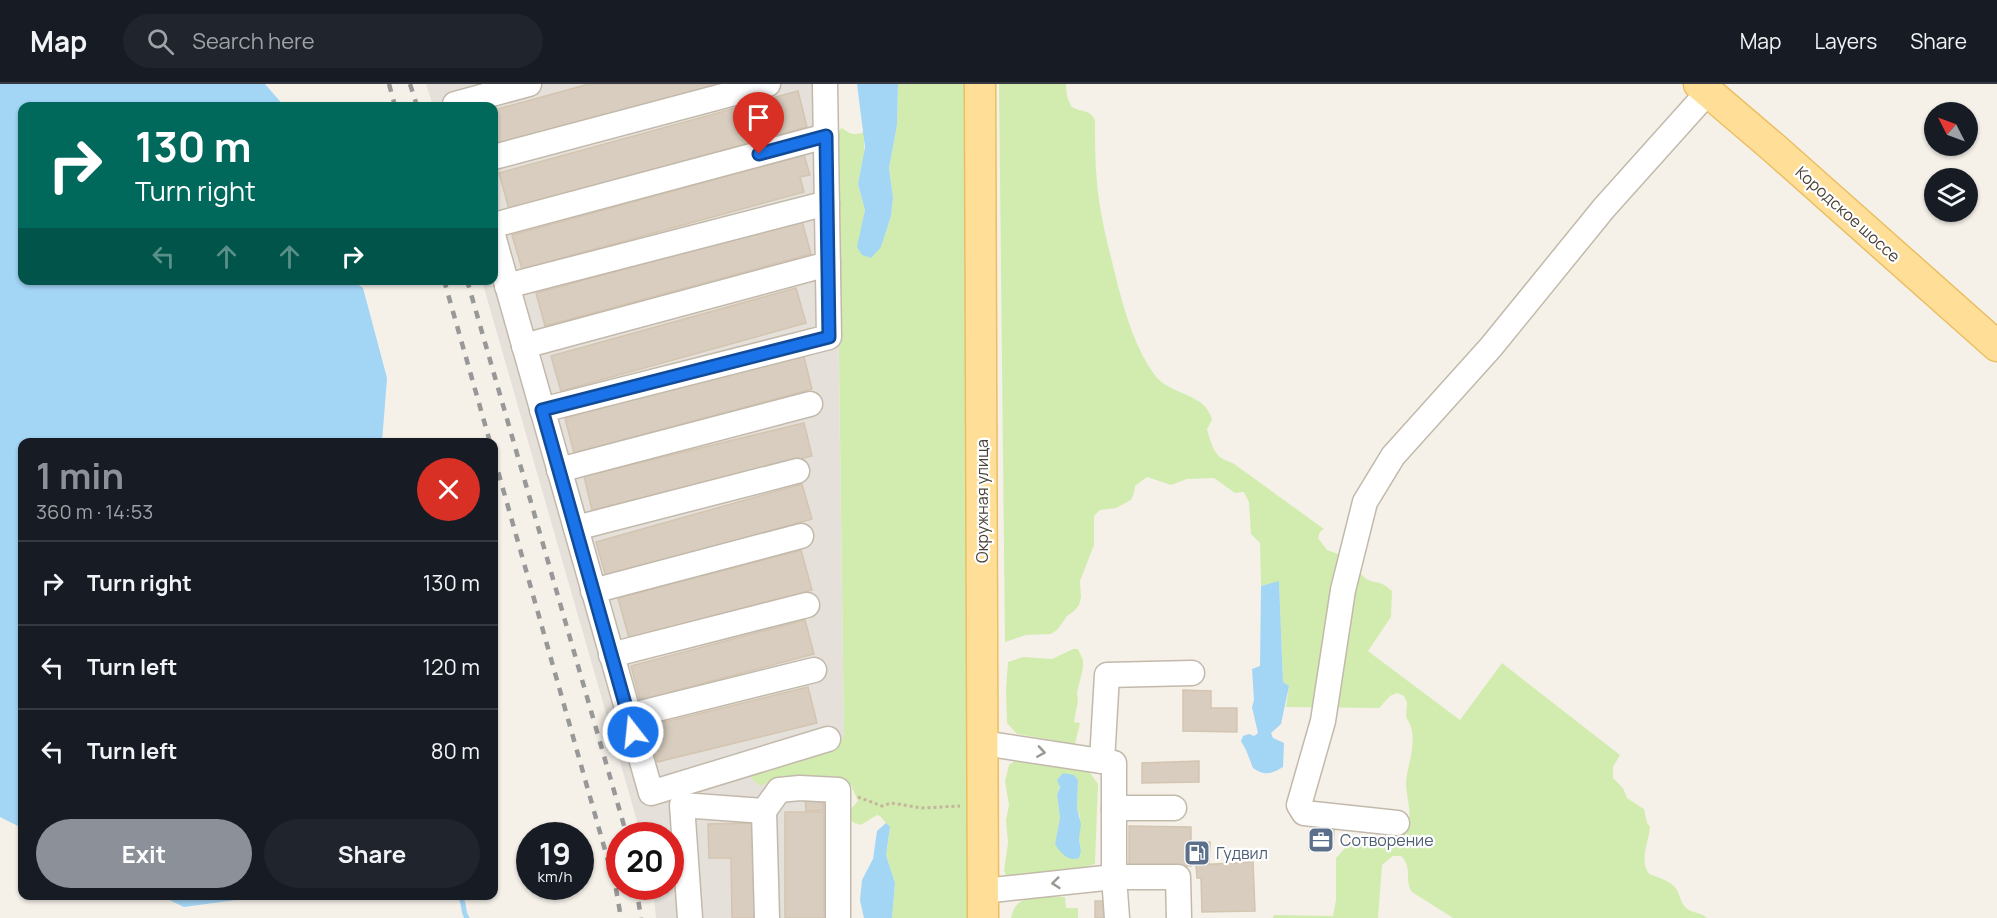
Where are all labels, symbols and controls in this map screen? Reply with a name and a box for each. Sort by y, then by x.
search box [123,14,543,68]
text: Map [30,22,87,60]
icon: search [144,25,177,58]
text: Search here [192,26,315,56]
text: Map [1740,27,1781,55]
text: Layers [1814,27,1877,55]
text: Share [1910,27,1967,55]
pin [733,92,784,154]
icon: arrive [742,101,775,134]
north arrow [1924,102,1978,156]
map controls [1924,102,1978,222]
text: 130 m [135,117,252,175]
icon: right [36,126,114,204]
street label: Кородское шоссе [1791,161,1905,267]
button: layers [1924,168,1978,222]
text: Turn right [135,172,256,209]
icon: left [147,240,180,273]
icon: ahead [210,240,243,273]
icon: ahead [273,240,306,273]
icon: right [336,240,369,273]
street label: Окружная улица [971,439,993,563]
text: 1 min [36,451,124,500]
button: close [417,458,480,521]
text: 360 m · 14:53 [36,498,153,525]
icon: right [36,567,69,600]
text: Turn right [87,568,192,598]
text: 130 m [423,568,480,598]
icon: left [36,651,69,684]
text: Turn left [87,652,177,682]
text: 120 m [422,652,480,682]
position arrow [601,700,665,764]
icon: left [36,735,69,768]
text: Turn left [87,736,177,766]
text: 80 m [431,736,480,766]
one-way arrow [1036,745,1046,757]
button: Exit [36,819,252,888]
button: Share [264,819,480,888]
speed limit sign: 20 [606,822,684,900]
office icon: Сотворение [1306,825,1336,855]
place label: Сотворение [1340,829,1434,851]
text: 19 [539,833,571,874]
fuel station icon: Гудвил [1182,838,1212,868]
place label: Гудвил [1216,842,1268,864]
text: km/h [538,866,572,887]
one-way arrow [1052,877,1061,889]

